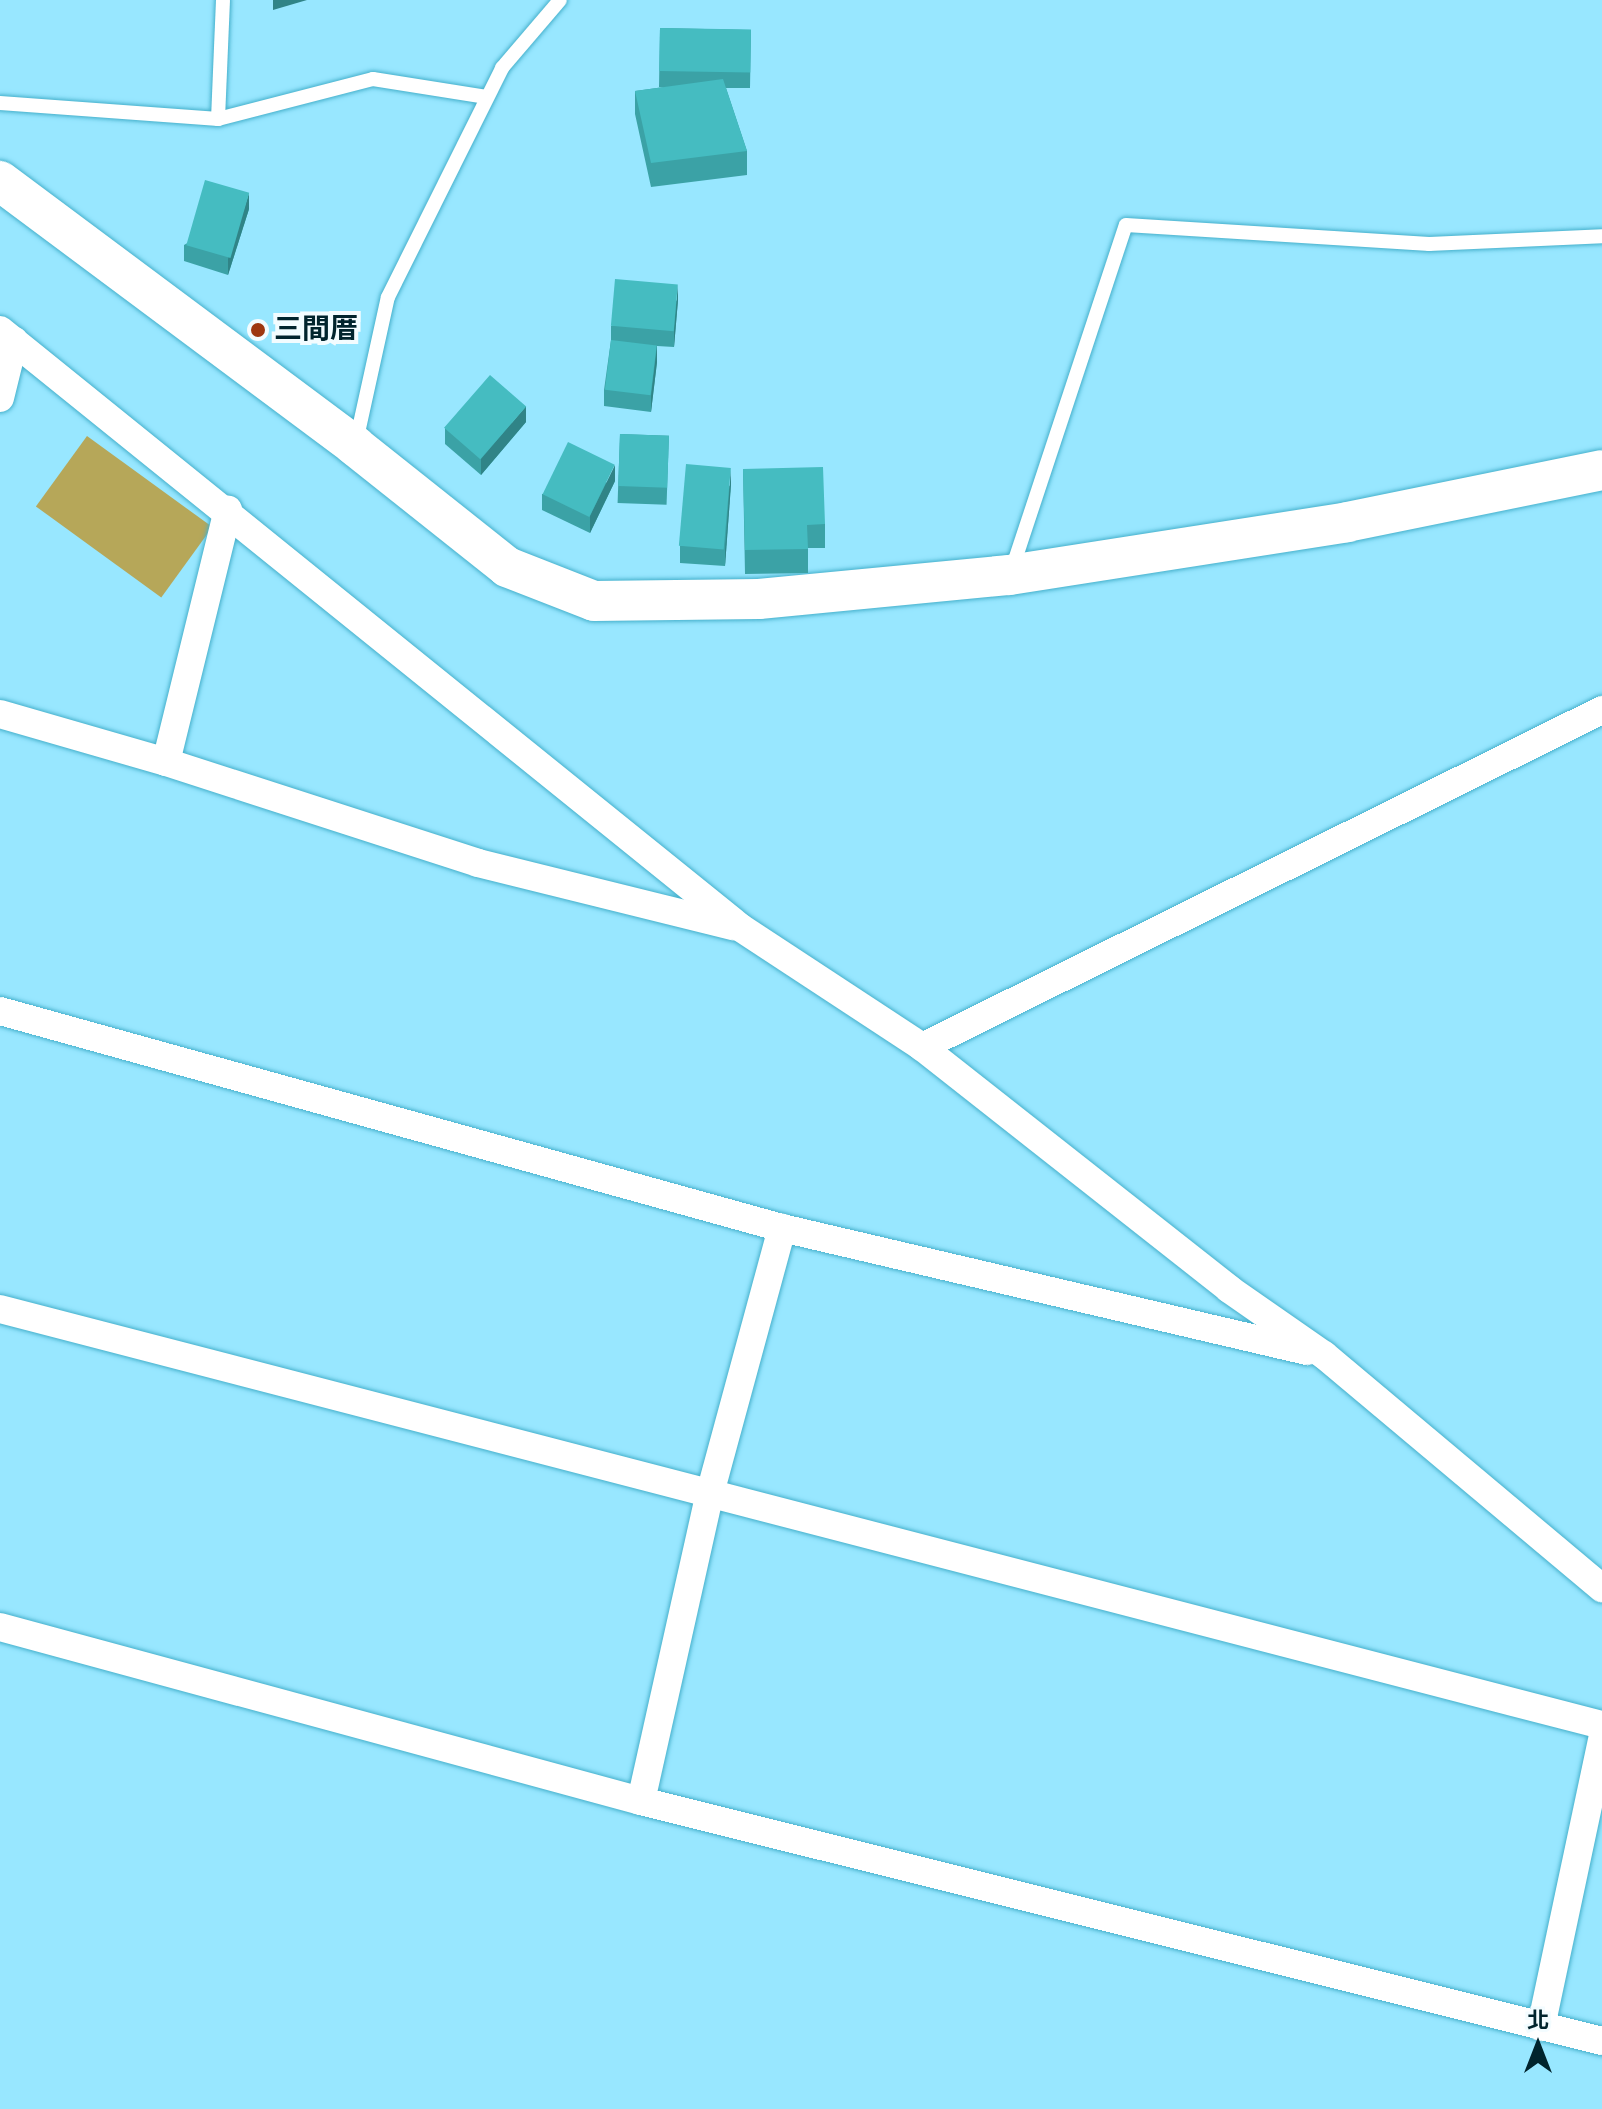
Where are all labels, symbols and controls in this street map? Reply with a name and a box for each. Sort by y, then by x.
place label: 三間厝 [274,313,358,347]
marker: 三間厝 [249,321,267,339]
north arrow [1498,2005,1578,2085]
text: 北 [1527,2010,1549,2032]

